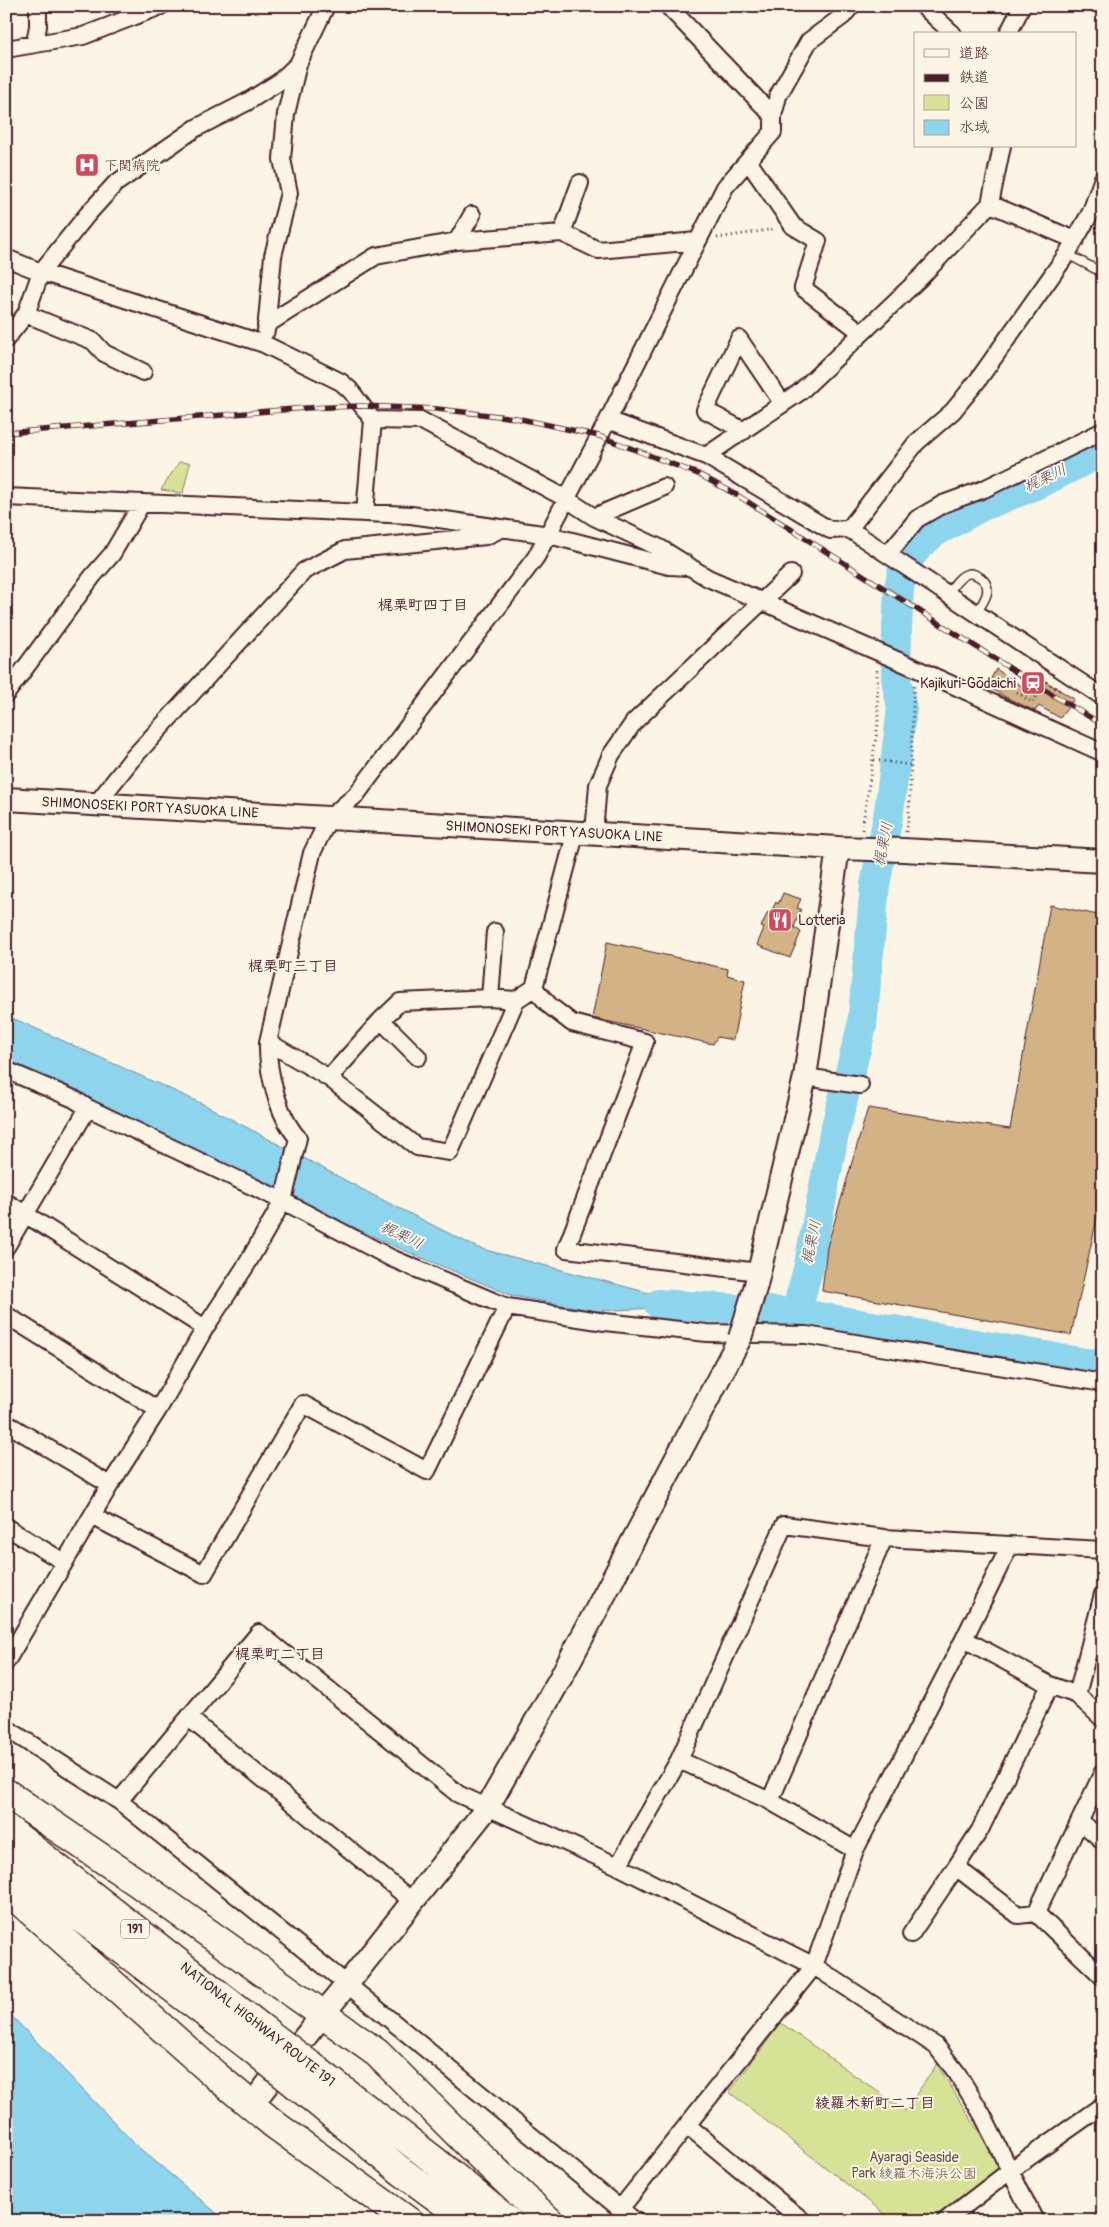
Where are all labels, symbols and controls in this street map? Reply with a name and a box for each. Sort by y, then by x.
legend [914,32,1076,148]
text: 道路 [959,44,989,63]
text: 鉄道 [959,68,989,87]
text: 公園 [959,94,989,113]
text: 水域 [959,118,989,137]
hospital icon: 下関病院 [74,152,100,178]
place label: 下関病院 [104,157,160,174]
water label: 梶栗川 [1021,460,1070,497]
district label: 梶栗町四丁目 [378,596,468,615]
station icon: Kajikuri-Gōdaichi [1020,670,1046,696]
place label: Kajikuri-Gōdaichi [920,675,1016,692]
street label: SHIMONOSEKI PORT YASUOKA LINE [41,793,259,822]
street label: SHIMONOSEKI PORT YASUOKA LINE [445,817,663,846]
water label: 梶栗川 [870,820,897,868]
restaurant icon: Lotteria [767,907,793,933]
place label: Lotteria [798,912,846,929]
district label: 梶栗町三丁目 [248,957,338,976]
water label: 梶栗川 [377,1217,426,1254]
water label: 梶栗川 [798,1218,825,1266]
district label: 梶栗町二丁目 [235,1645,325,1664]
road number: 191 [121,1920,149,1938]
street label: NATIONAL HIGHWAY ROUTE 191 [177,1959,339,2090]
district label: 綾羅木新町二丁目 [815,2094,935,2113]
park label: Ayaragi Seaside Park 綾羅木海浜公園 [851,2149,977,2182]

